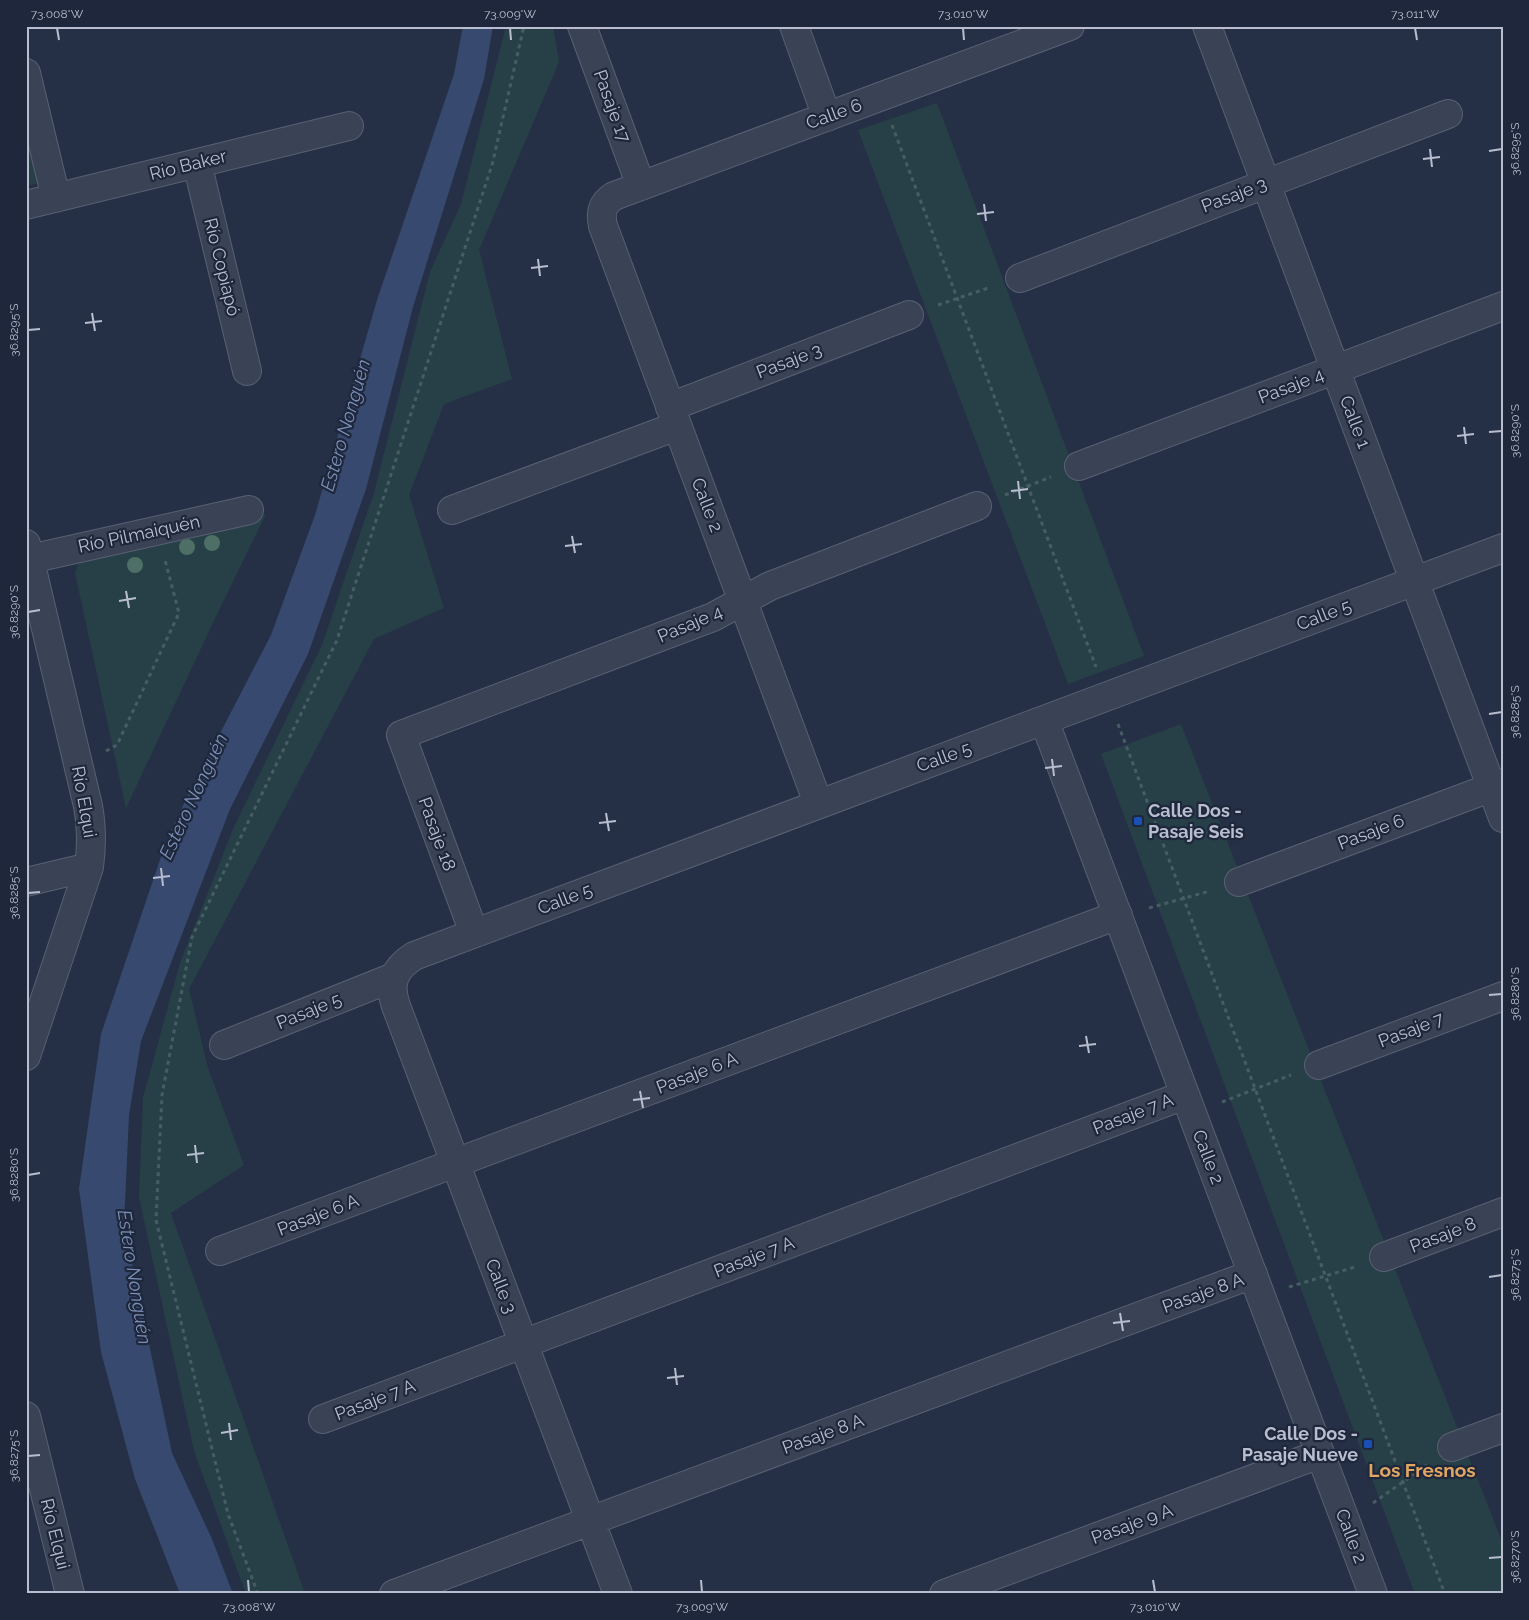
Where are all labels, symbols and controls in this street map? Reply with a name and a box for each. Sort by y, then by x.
text: 73.008°W [31,7,84,21]
text: 73.009°W [484,7,537,21]
text: 73.010°W [938,7,989,21]
text: 73.011°W [1391,7,1440,21]
street label: Pasaje 17 [590,67,635,145]
street label: Calle 6 [803,94,865,133]
text: 36.8295°S [1508,122,1522,176]
street label: Río Baker [147,145,229,184]
street label: Pasaje 3 [1198,173,1269,217]
street label: Río Copiapó [200,216,245,319]
text: 36.8295°S [7,303,21,357]
street label: Pasaje 3 [753,339,824,383]
water label: Estero Nonguén [316,357,374,493]
street label: Pasaje 4 [1255,363,1327,408]
street label: Calle 1 [1336,392,1375,451]
text: 36.8290°S [1508,404,1522,458]
street label: Calle 2 [688,475,727,535]
street label: Río Pilmaiquén [76,510,202,557]
text: 36.8290°S [7,585,21,639]
street label: Calle 5 [1293,594,1354,635]
street label: Pasaje 4 [654,600,726,647]
text: 36.8285°S [1508,685,1522,739]
water label: Estero Nonguén [154,730,232,862]
street label: Calle 5 [913,737,974,776]
street label: Río Elqui [68,764,101,839]
street label: Pasaje 18 [414,794,461,874]
place label: Calle Dos - Pasaje Seis [1148,800,1244,842]
street label: Pasaje 6 [1335,809,1407,854]
marker: Calle Dos - Pasaje Seis [1132,815,1144,827]
text: 36.8285°S [7,866,21,920]
street label: Calle 5 [534,878,595,919]
text: 36.8280°S [1508,967,1522,1021]
street label: Pasaje 5 [273,988,345,1033]
street label: Pasaje 7 [1375,1007,1447,1052]
street label: Pasaje 6 A [653,1047,741,1098]
street label: Pasaje 7 A [1090,1089,1176,1138]
street label: Calle 2 [1189,1127,1228,1187]
text: 36.8280°S [7,1148,21,1202]
street label: Pasaje 6 A [274,1189,362,1240]
water label: Estero Nonguén [113,1208,157,1346]
street label: Pasaje 8 [1407,1212,1479,1257]
street label: Pasaje 7 A [711,1232,797,1281]
text: 36.8275°S [1508,1249,1522,1301]
street label: Calle 3 [482,1256,521,1316]
street label: Pasaje 8 A [1159,1268,1247,1317]
street label: Pasaje 7 A [332,1375,418,1424]
street label: Pasaje 8 A [779,1409,867,1458]
place label: Calle Dos - Pasaje Nueve [1242,1423,1358,1465]
text: 36.8275°S [7,1430,21,1482]
marker: Calle Dos - Pasaje Nueve [1362,1438,1374,1450]
district label: Los Fresnos [1368,1459,1476,1481]
street label: Río Elqui [37,1496,74,1572]
street label: Pasaje 9 A [1088,1499,1176,1548]
street label: Calle 2 [1332,1506,1371,1566]
text: 36.8270°S [1508,1530,1522,1584]
text: 73.008°W [223,1600,276,1614]
text: 73.009°W [676,1600,729,1614]
text: 73.010°W [1130,1600,1181,1614]

